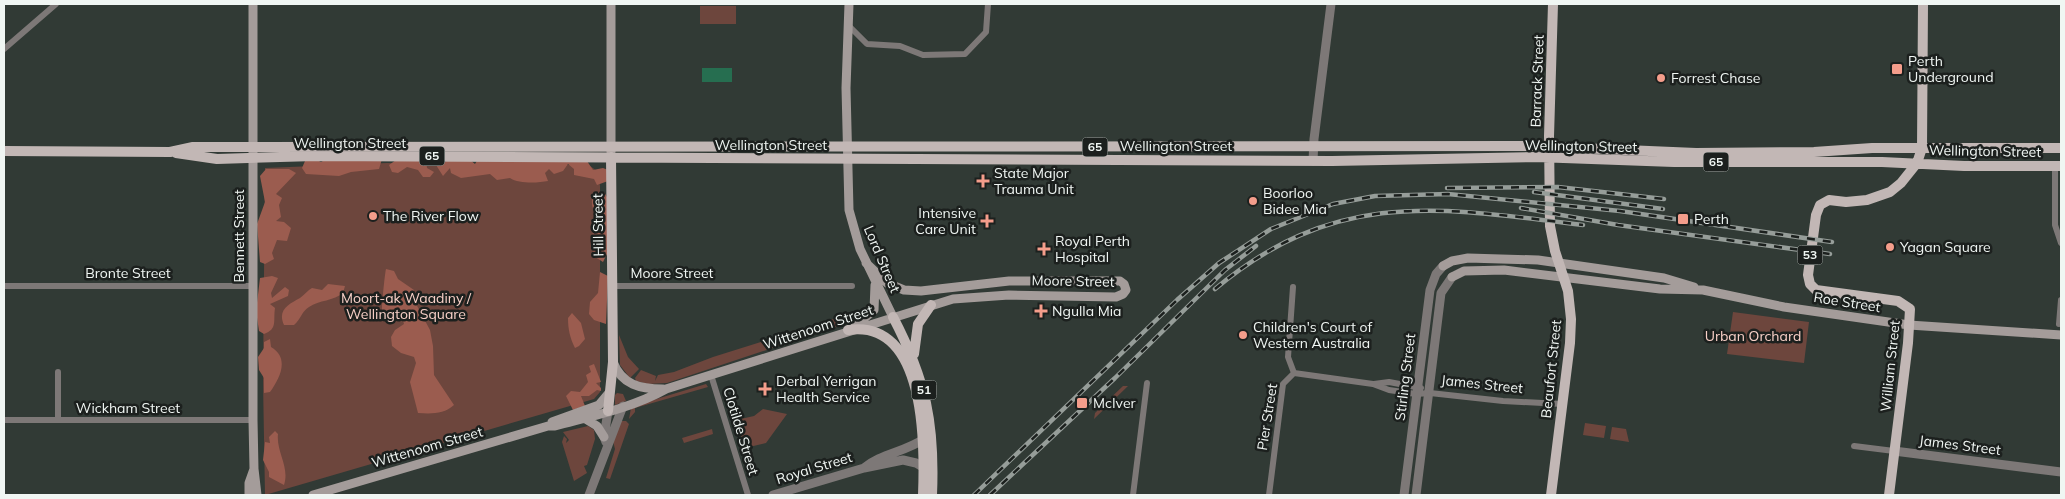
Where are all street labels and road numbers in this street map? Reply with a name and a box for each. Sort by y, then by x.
street label: Barrack Street [1526,34,1548,128]
street label: Wellington Street [294,134,406,152]
street label: Wellington Street [715,136,827,154]
street label: Wellington Street [1525,136,1637,156]
street label: Wellington Street [1120,137,1232,155]
road number: 65 [1082,138,1108,156]
street label: Wellington Street [1929,141,2041,161]
road number: 65 [420,146,444,166]
road number: 65 [1704,152,1728,172]
street label: Bennett Street [230,189,248,283]
street label: Hill Street [588,193,608,257]
street label: Lord Street [860,223,904,295]
road number: 53 [1798,246,1822,264]
street label: Bronte Street [85,264,171,282]
street label: Moore Street [631,264,714,282]
street label: Moore Street [1031,271,1115,291]
street label: Roe Street [1812,288,1882,316]
street label: Wittenoom Street [761,301,876,353]
street label: Beaufort Street [1537,319,1565,419]
street label: William Street [1876,319,1904,413]
street label: Stirling Street [1391,332,1419,422]
street label: James Street [1440,371,1524,397]
road number: 51 [912,380,936,400]
street label: Pier Street [1253,382,1281,452]
street label: Clotilde Street [719,385,763,477]
street label: Wickham Street [76,399,180,417]
street label: Wittenoom Street [369,422,485,471]
street label: James Street [1918,431,2002,459]
street label: Royal Street [774,448,854,488]

